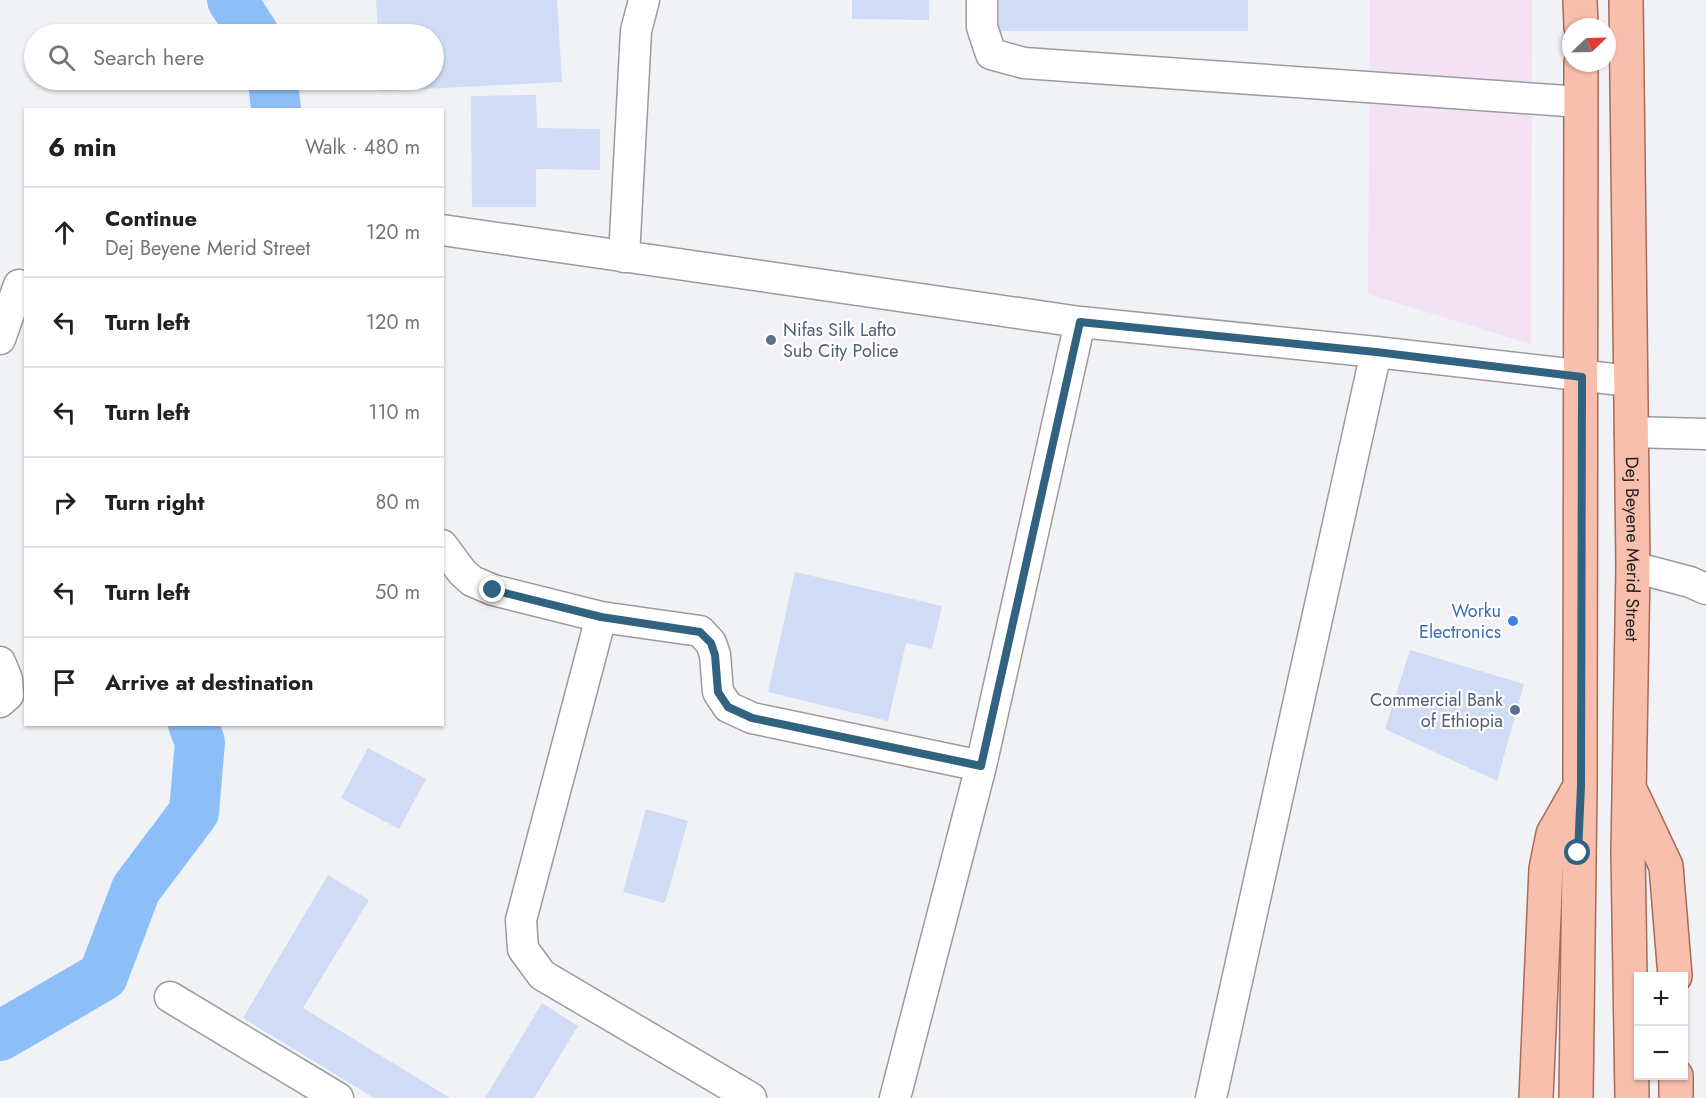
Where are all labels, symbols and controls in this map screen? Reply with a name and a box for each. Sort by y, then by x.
north arrow [1562,18,1616,72]
search box [24,24,444,90]
icon: search [45,41,78,74]
text: Search here [93,41,204,73]
text: 6 min [48,128,117,166]
text: Walk · 480 m [305,133,420,162]
text: Continue [105,202,197,234]
icon: ahead [48,216,81,249]
text: 120 m [366,218,420,247]
text: Dej Beyene Merid Street [105,234,310,263]
icon: left [48,306,81,339]
text: Turn left [105,306,190,338]
text: 120 m [366,308,420,337]
place label: Nifas Silk Lafto Sub City Police [783,317,898,364]
marker: Nifas Silk Lafto Sub City Police [764,333,778,347]
icon: left [48,396,81,429]
text: Turn left [105,396,190,428]
text: 110 m [368,398,420,427]
street label: Dej Beyene Merid Street [1619,456,1646,642]
icon: right [48,486,81,519]
text: Turn right [105,486,205,518]
text: 80 m [375,488,420,517]
icon: left [48,576,81,609]
text: Turn left [105,576,190,608]
route end [479,576,505,602]
text: 50 m [375,578,420,607]
place label: Worku Electronics [1419,598,1501,645]
marker: Worku Electronics [1506,614,1520,628]
icon: arrive [48,666,81,699]
text: Arrive at destination [105,666,314,698]
place label: Commercial Bank of Ethiopia [1370,687,1503,734]
marker: Commercial Bank of Ethiopia [1508,703,1522,717]
route start [1564,839,1590,865]
map controls [1634,972,1688,1080]
button: + [1634,972,1688,1026]
button: − [1634,1026,1688,1080]

